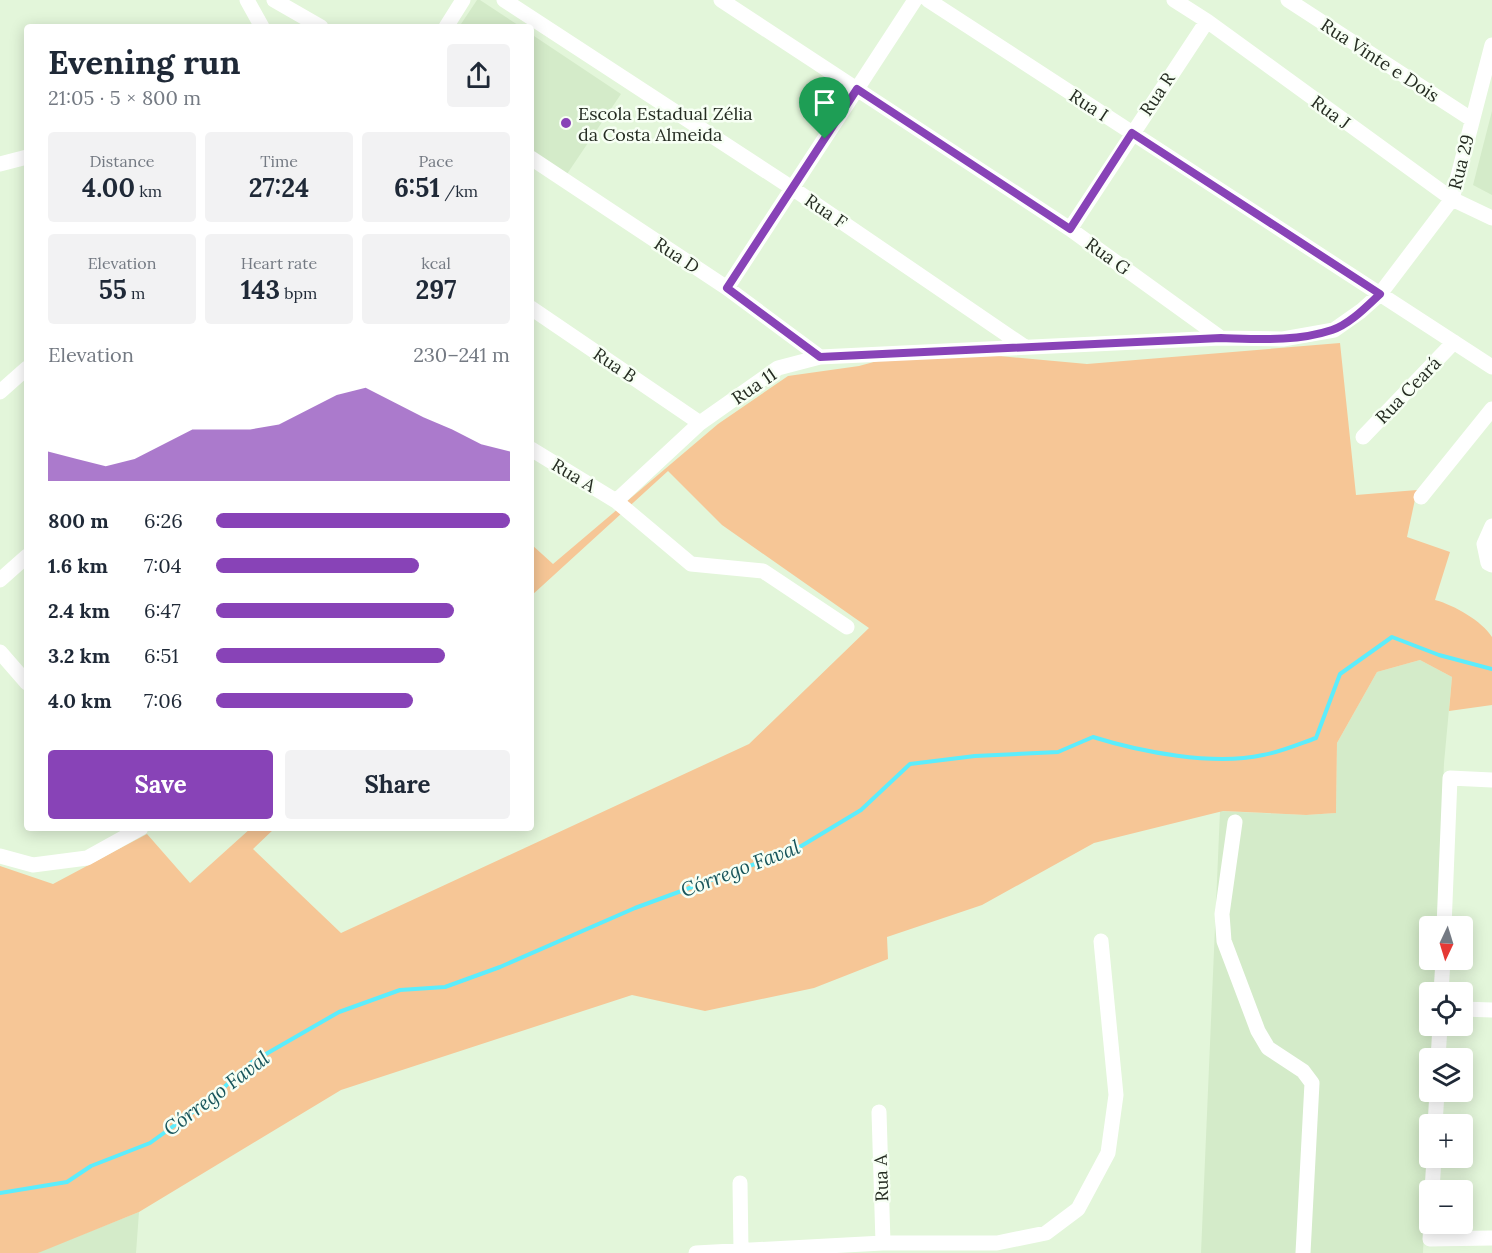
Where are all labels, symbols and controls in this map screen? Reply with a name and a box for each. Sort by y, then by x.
street label: Rua Vinte e Dois [1316,13,1444,107]
text: Evening run [48,41,240,83]
button: share [447,44,510,107]
street label: Rua R [1134,67,1180,120]
pin [799,77,850,139]
street label: Rua I [1065,84,1113,126]
text: 21:05 · 5 × 800 m [48,85,201,110]
icon: arrive [808,86,841,119]
street label: Rua J [1307,90,1355,134]
place label: Escola Estadual Zélia da Costa Almeida [578,102,753,146]
marker: Escola Estadual Zélia da Costa Almeida [559,116,573,130]
street label: Rua 29 [1443,132,1479,192]
text: Distance [89,151,155,171]
text: Time [260,151,298,171]
text: Pace [419,151,453,171]
text: 4.00 [82,171,135,204]
text: 27:24 [249,171,309,204]
text: 6:51 [394,171,440,204]
text: km [135,181,162,201]
text: /km [440,181,478,201]
street label: Rua F [801,189,852,233]
street label: Rua D [650,232,704,278]
street label: Rua G [1081,232,1135,280]
text: Elevation [88,253,156,273]
text: Heart rate [241,253,317,273]
text: kcal [421,253,451,273]
text: 55 [99,273,127,306]
text: 143 [241,273,280,306]
text: 297 [415,273,457,306]
text: m [127,283,145,303]
text: bpm [280,283,317,303]
text: Elevation [48,342,134,367]
text: 230–241 m [413,342,510,367]
street label: Rua B [589,342,641,388]
street label: Rua Ceará [1370,352,1446,428]
street label: Rua 11 [727,363,781,409]
street label: Rua A [548,453,601,497]
text: 800 m [48,508,109,533]
text: 6:26 [144,508,183,533]
text: 1.6 km [48,553,108,578]
text: 7:04 [144,553,181,578]
text: 2.4 km [48,598,110,623]
text: 6:47 [144,598,181,623]
text: 3.2 km [48,643,110,668]
text: 6:51 [144,643,179,668]
text: 4.0 km [48,688,112,713]
text: 7:06 [144,688,182,713]
button: Save [48,750,273,819]
button: Share [285,750,510,819]
water label: Córrego Faval [677,834,804,902]
north arrow [1419,916,1473,970]
map controls [1419,916,1473,1234]
button: locate [1419,982,1473,1036]
water label: Córrego Faval [158,1045,274,1141]
button: layers [1419,1048,1473,1102]
button: + [1419,1114,1473,1168]
street label: Rua A [869,1153,893,1202]
button: − [1419,1180,1473,1234]

